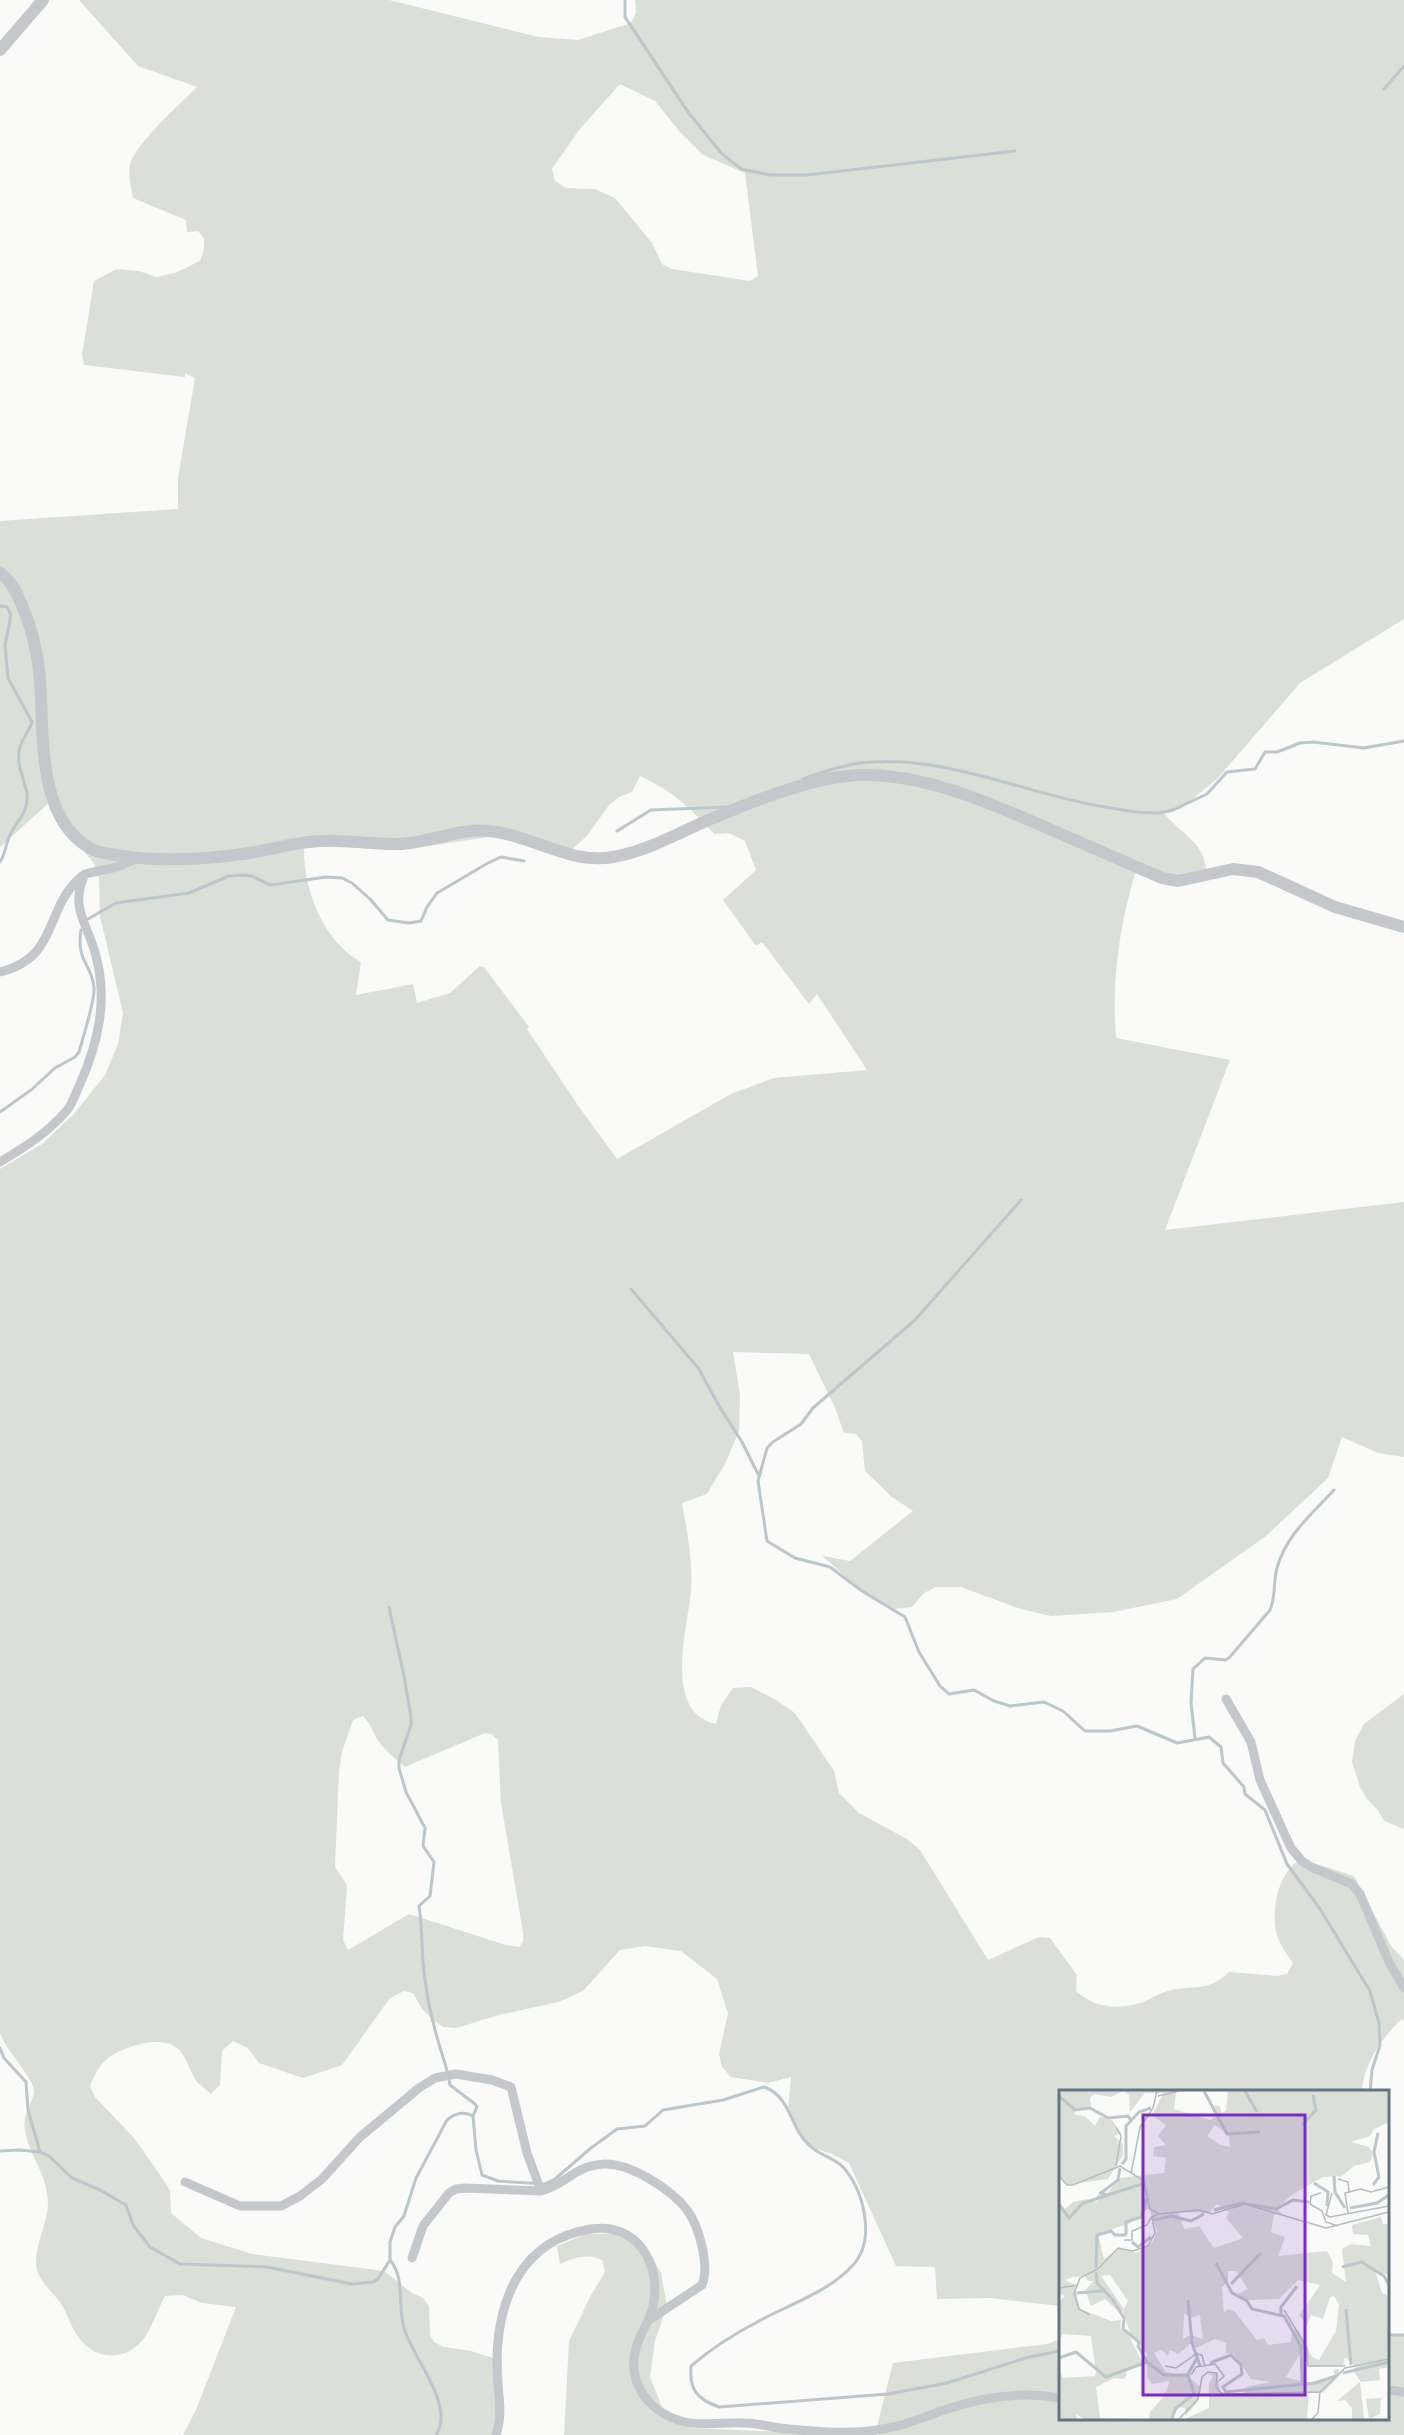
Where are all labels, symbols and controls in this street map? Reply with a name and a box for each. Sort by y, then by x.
inset map [1059,2090,1389,2420]

